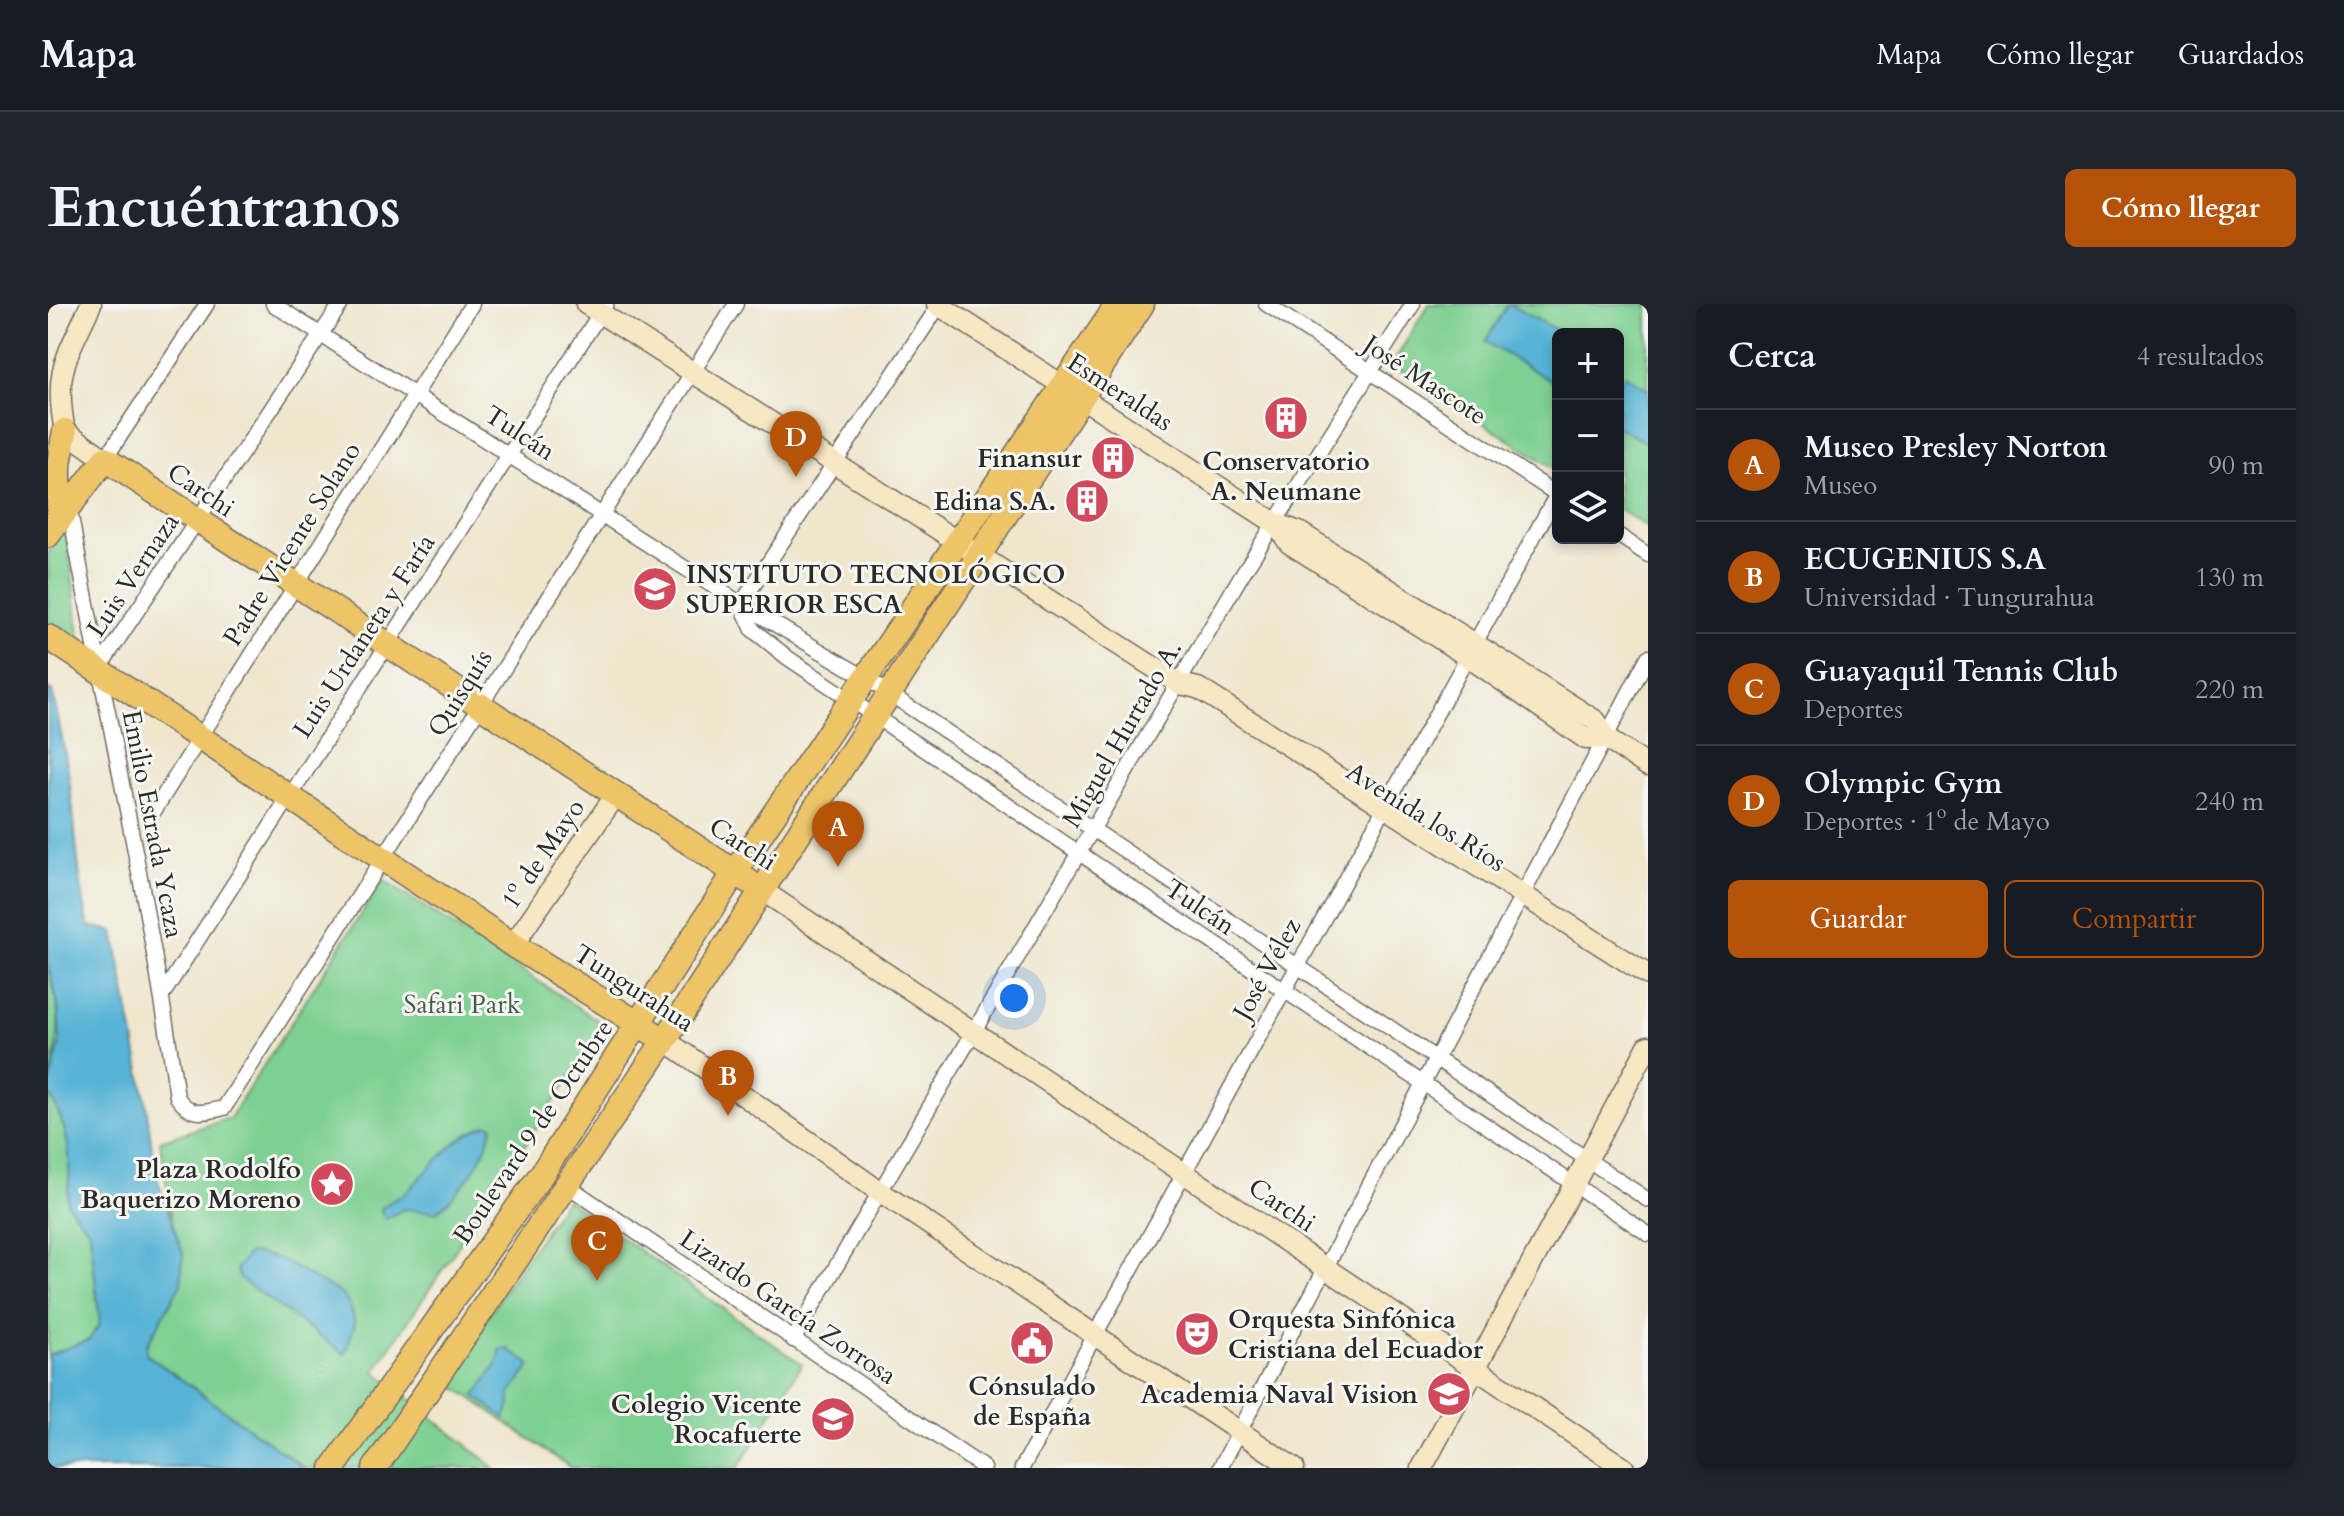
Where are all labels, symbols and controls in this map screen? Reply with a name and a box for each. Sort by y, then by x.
text: Mapa [40,29,136,81]
text: Mapa [1876,36,1942,74]
text: Cómo llegar [1986,36,2134,74]
text: Guardados [2178,36,2304,74]
button: Cómo llegar [2065,169,2296,247]
text: Encuéntranos [48,171,401,246]
street label: José Mascote [1353,325,1494,433]
map controls [1552,328,1624,544]
button: + [1552,328,1624,400]
text: Cerca [1728,333,1816,379]
text: 4 resultados [2137,339,2264,374]
street label: Esmeraldas [1060,345,1180,439]
building icon: Conservatorio A. Neumane [1262,394,1310,442]
street label: Tulcán [478,397,562,469]
button: − [1552,400,1624,472]
pin: D [770,411,822,477]
text: Museo Presley Norton [1804,427,2108,468]
building icon: Finansur [1089,434,1137,482]
street label: Padre Vicente Solano [215,435,369,653]
place label: Finansur [977,441,1083,476]
place label: Conservatorio A. Neumane [1202,444,1370,509]
text: A [1744,448,1764,483]
text: 90 m [2208,448,2264,483]
street label: Carchi [161,455,241,525]
text: Museo [1804,468,1877,503]
button: layers [1552,472,1624,544]
building icon: Edina S.A. [1063,477,1111,525]
place label: Edina S.A. [934,484,1056,519]
street label: Luis Vernaza [79,506,187,644]
street label: Luis Urdaneta y Faría [285,527,443,745]
text: ECUGENIUS S.A [1804,539,2046,580]
place label: INSTITUTO TECNOLÓGICO SUPERIOR ESCA [686,557,1065,622]
text: B [1745,560,1763,595]
text: 130 m [2195,560,2264,595]
school or university icon: INSTITUTO TECNOLÓGICO SUPERIOR ESCA [631,565,679,613]
text: Universidad · Tungurahua [1804,580,2095,615]
street label: Miguel Hurtado A. [1054,634,1190,834]
street label: Quisquís [419,643,501,743]
text: Guayaquil Tennis Club [1804,651,2119,692]
text: C [1744,672,1764,707]
text: 220 m [2195,672,2264,707]
text: Deportes [1804,692,1903,727]
street label: Emilio Estrada Ycaza [114,707,192,941]
street label: Avenida los Ríos [1340,754,1512,880]
text: Olympic Gym [1804,763,2002,804]
text: D [1743,784,1765,819]
text: 240 m [2195,784,2264,819]
street label: 1º de Mayo [493,792,593,916]
pin: A [812,801,864,867]
text: Deportes · 1º de Mayo [1804,804,2050,839]
street label: Carchi [702,809,784,879]
street label: Tulcán [1158,871,1242,943]
button: Guardar [1728,880,1988,958]
button: Compartir [2004,880,2264,958]
street label: José Vélez [1223,912,1309,1030]
street label: Tungurahua [567,936,701,1040]
your location [994,978,1034,1018]
park label: Safari Park [403,987,521,1022]
street label: Boulevard 9 de Octubre [445,1013,621,1251]
pin: B [702,1050,754,1116]
place label: Plaza Rodolfo Baquerizo Moreno [80,1152,301,1217]
place icon: Plaza Rodolfo Baquerizo Moreno [308,1160,356,1208]
street label: Carchi [1242,1170,1322,1240]
pin: C [571,1215,623,1281]
street label: Lizardo García Zorrosa [673,1221,903,1393]
place label: Orquesta Sinfónica Cristiana del Ecuador [1228,1302,1484,1367]
theatre icon: Orquesta Sinfónica Cristiana del Ecuador [1173,1310,1221,1358]
public building icon: Cónsulado de España [1008,1319,1056,1367]
place label: Cónsulado de España [968,1369,1096,1434]
school or university icon: Academia Naval Vision [1425,1370,1473,1418]
place label: Academia Naval Vision [1141,1377,1418,1412]
place label: Colegio Vicente Rocafuerte [611,1387,802,1452]
school or university icon: Colegio Vicente Rocafuerte [809,1395,857,1443]

